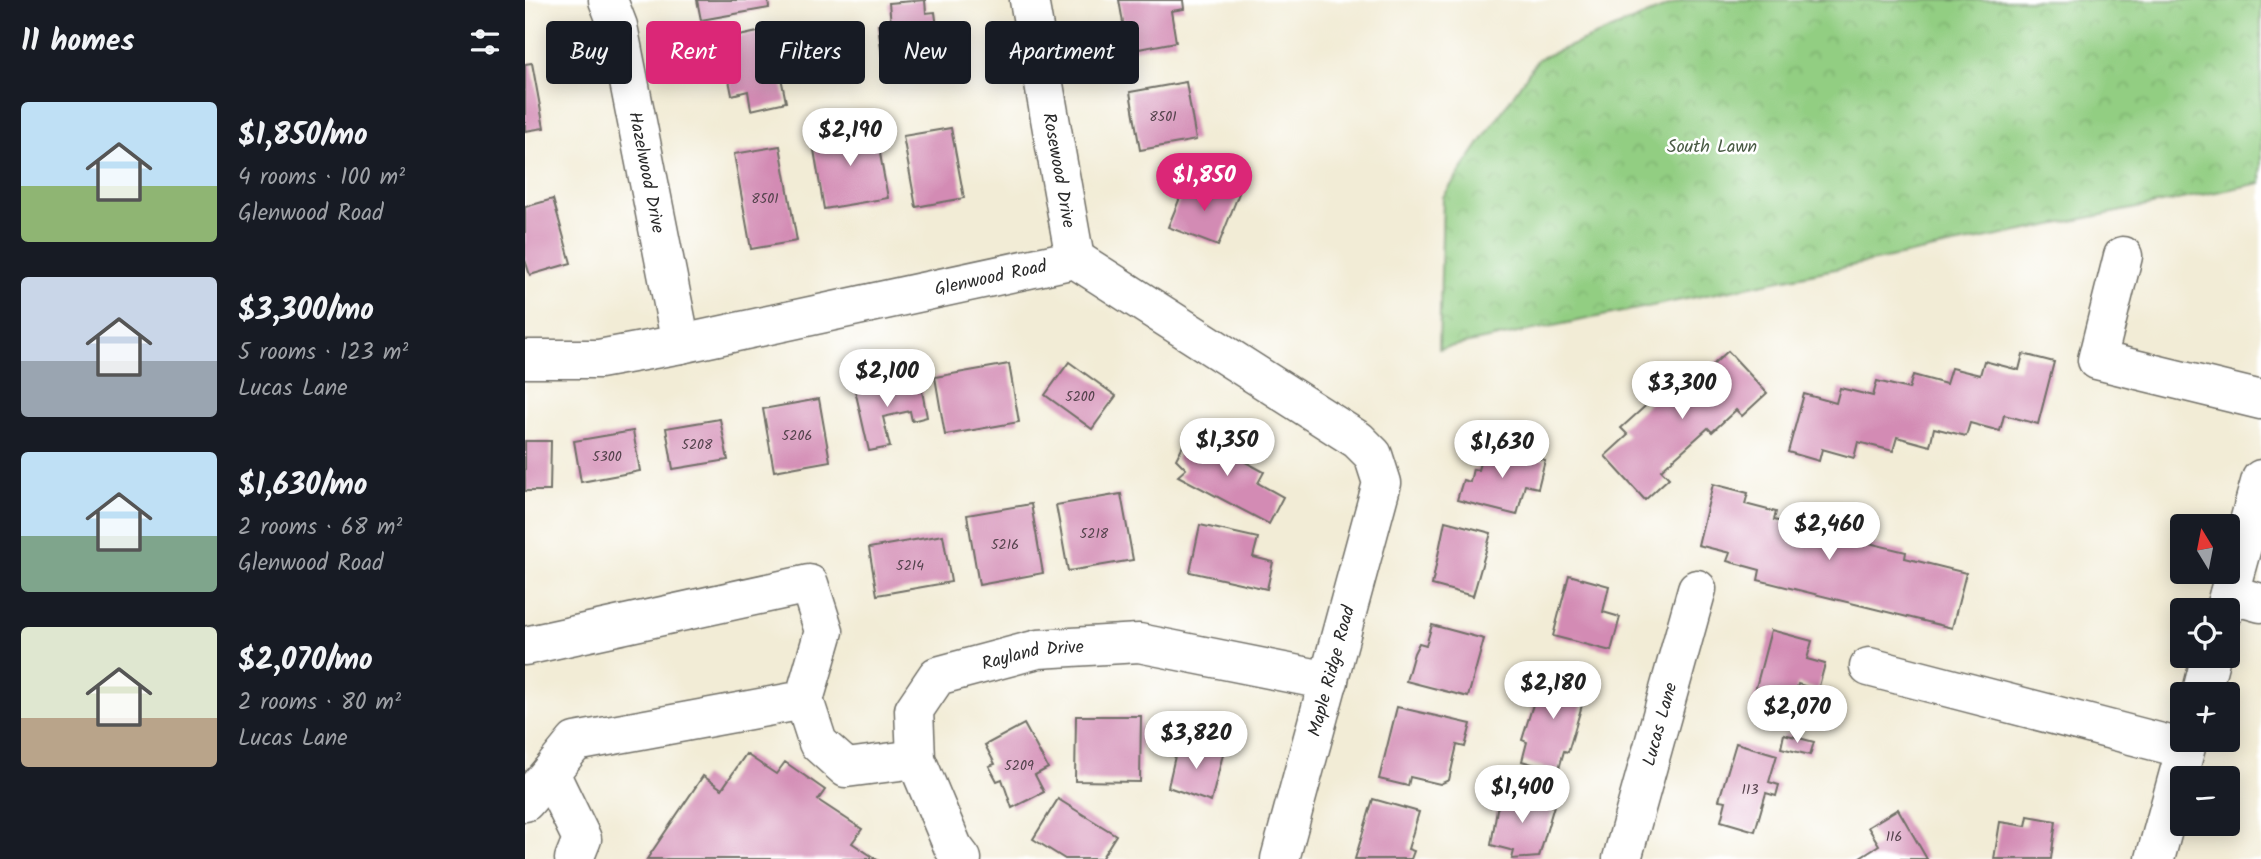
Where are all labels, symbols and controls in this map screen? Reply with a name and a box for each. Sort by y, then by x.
text: 11 homes [21,18,134,66]
chip: Buy [546,21,632,84]
chip: Rent [646,21,741,84]
chip: Filters [755,21,865,84]
chip: New [879,21,971,84]
chip: Apartment [985,21,1139,84]
icon: filters [466,23,504,61]
house number: 8501 [1149,106,1177,128]
pin: $2,190 [793,108,907,168]
street label: Hazelwood Drive [619,109,672,236]
street label: Rosewood Drive [1033,111,1082,231]
text: $1,850/mo [238,112,368,160]
text: $2,190 [818,113,882,149]
icon: home [77,130,161,214]
park label: South Lawn [1667,133,1757,162]
pin: $1,850 [1147,154,1261,213]
text: $1,850 [1172,158,1236,194]
text: 4 rooms · 100 m² [238,160,405,196]
house number: 8501 [751,188,779,210]
text: Glenwood Road [238,196,383,232]
street label: Glenwood Road [932,252,1051,305]
text: $3,300/mo [238,287,374,335]
icon: home [77,305,161,389]
text: 5 rooms · 123 m² [238,335,408,371]
pin: $2,100 [830,350,944,409]
text: $2,100 [855,354,919,390]
pin: $3,300 [1625,362,1739,421]
text: $3,300 [1648,366,1716,402]
text: Lucas Lane [238,371,348,407]
house number: 5200 [1065,386,1095,408]
pin: $1,350 [1170,419,1284,478]
pin: $1,630 [1445,420,1559,480]
text: $1,350 [1196,423,1258,459]
house number: 5206 [782,425,812,447]
text: $1,630 [1470,425,1534,461]
house number: 5208 [681,434,713,456]
house number: 5300 [592,446,622,468]
text: $1,630/mo [238,462,367,510]
icon: home [77,480,161,564]
pin: $2,460 [1772,503,1886,562]
text: $2,460 [1794,507,1864,543]
text: 2 rooms · 68 m² [238,510,402,546]
north arrow [2170,514,2240,584]
map controls [2170,514,2240,836]
house number: 5218 [1080,523,1109,545]
house number: 5216 [991,534,1019,556]
text: Glenwood Road [238,546,383,582]
house number: 5214 [896,555,924,577]
button: locate [2170,598,2240,668]
street label: Maple Ridge Road [1301,602,1364,740]
street label: Rayland Drive [979,633,1085,679]
text: $2,070/mo [238,637,373,685]
icon: home [77,655,161,739]
pin: $2,180 [1496,662,1610,721]
text: $2,180 [1520,666,1586,702]
street label: Lucas Lane [1635,679,1686,770]
button: + [2170,682,2240,752]
text: 2 rooms · 80 m² [238,685,401,721]
pin: $2,070 [1740,686,1854,745]
text: $2,070 [1763,690,1831,726]
pin: $3,820 [1139,712,1253,771]
text: $3,820 [1160,716,1232,752]
text: Lucas Lane [238,721,348,757]
house number: 5209 [1004,755,1034,777]
pin: $1,400 [1465,766,1579,825]
button: − [2170,766,2240,836]
text: $1,400 [1491,770,1553,806]
house number: 113 [1742,779,1758,801]
house number: 116 [1886,826,1902,848]

